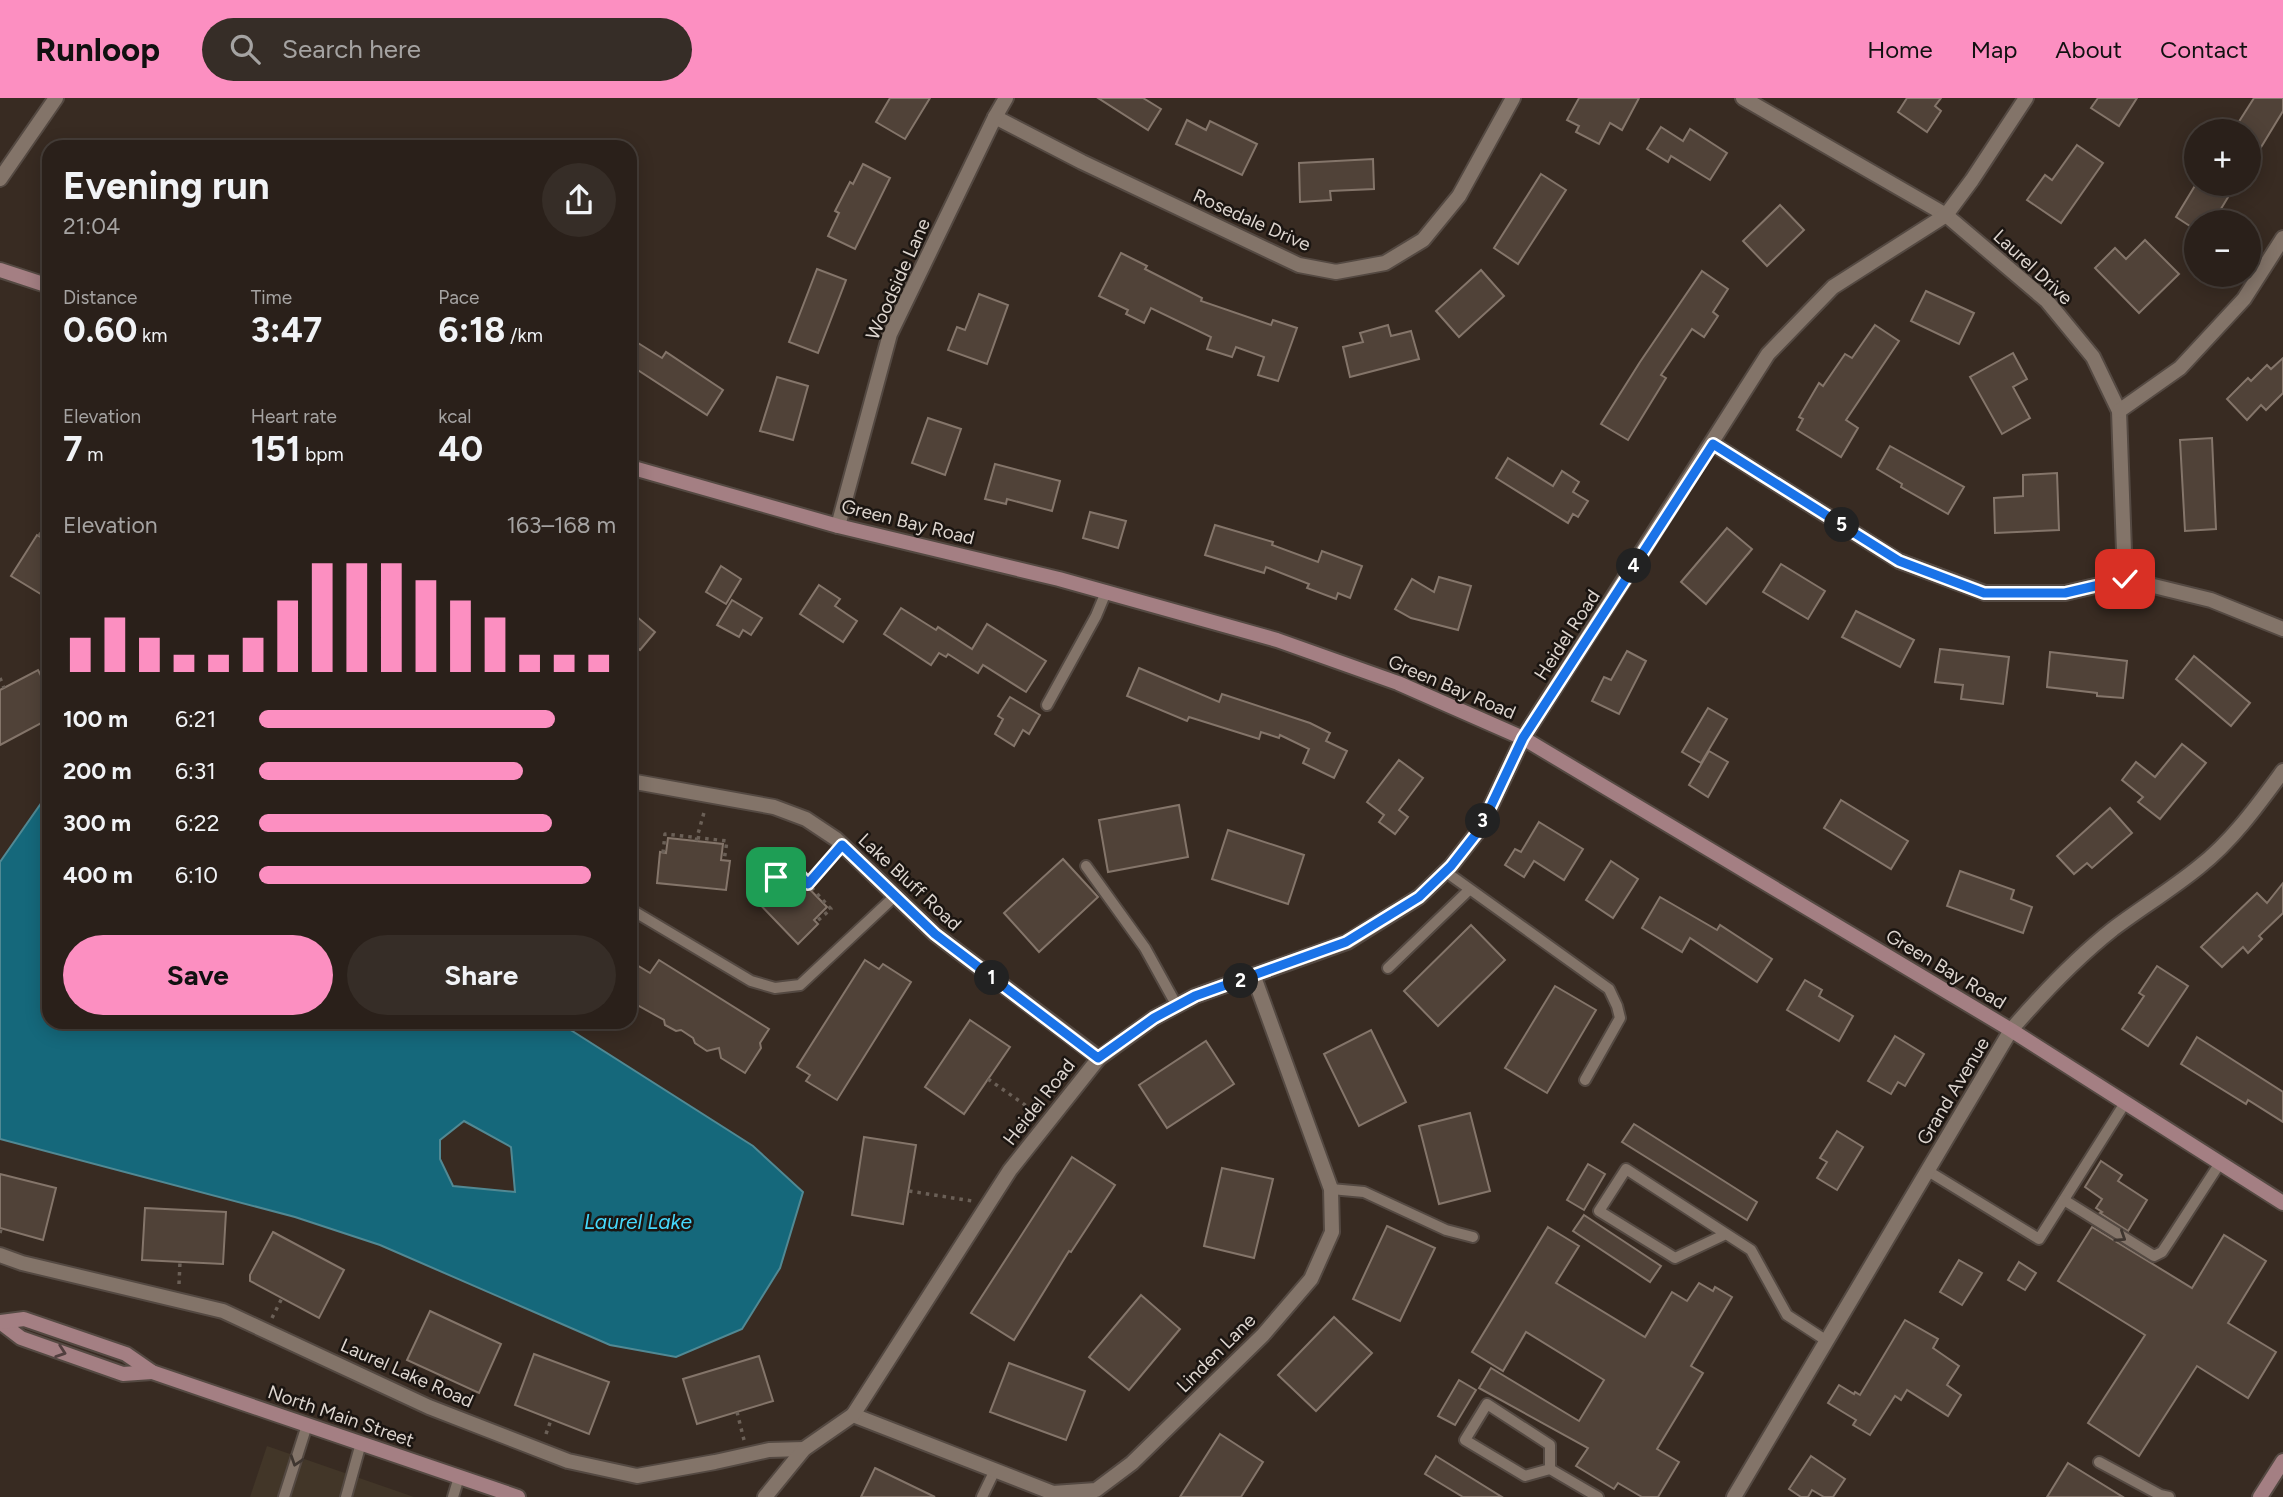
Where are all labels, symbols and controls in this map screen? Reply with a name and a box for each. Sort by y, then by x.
search box [202,18,692,81]
text: Runloop [35,30,160,69]
icon: search [226,30,264,68]
text: Search here [282,33,421,65]
text: Home [1867,35,1933,64]
text: Map [1971,35,2017,64]
text: About [2055,35,2122,64]
text: Contact [2160,35,2248,64]
map controls [2184,119,2261,287]
button: + [2184,119,2261,196]
text: Evening run [63,163,270,209]
button: share [542,163,616,237]
street label: Rosedale Drive [1190,184,1314,256]
button: − [2184,210,2261,287]
text: 21:04 [63,212,120,240]
street label: Woodside Lane [861,215,935,343]
street label: Laurel Drive [1989,225,2077,309]
text: Distance [63,286,137,309]
text: Time [251,286,292,309]
text: Pace [438,286,479,309]
text: 0.60 [63,309,137,351]
text: 3:47 [251,309,322,351]
text: 6:18 [438,309,505,351]
text: km [137,324,167,347]
text: /km [505,324,543,347]
text: Elevation [63,405,141,428]
text: Heart rate [251,405,337,428]
text: kcal [438,405,472,428]
text: 7 [63,428,82,470]
text: 151 [251,428,301,470]
text: 40 [438,428,483,470]
text: m [82,443,103,466]
text: bpm [301,443,344,466]
street label: Green Bay Road [839,494,977,550]
pin: 5 [1825,508,1860,542]
text: Elevation [63,511,158,539]
text: 163–168 m [506,511,616,539]
text: 5 [1836,513,1847,536]
pin: 4 [1616,548,1652,584]
pin [2095,549,2155,609]
text: 4 [1627,554,1640,577]
icon: check [2106,560,2144,598]
street label: Heidel Road [1529,585,1605,685]
street label: Green Bay Road [1385,650,1519,724]
text: 100 m [63,705,128,733]
text: 6:21 [175,705,216,733]
text: 200 m [63,757,132,785]
text: 6:31 [175,757,216,785]
pin: 3 [1466,804,1500,838]
text: 300 m [63,809,131,837]
text: 6:22 [175,809,220,837]
text: 3 [1477,809,1488,832]
street label: Lake Bluff Road [854,828,966,936]
pin [746,847,806,907]
icon: arrive [757,858,795,896]
text: 400 m [63,861,133,889]
text: 6:10 [175,861,218,889]
street label: Green Bay Road [1882,924,2010,1014]
button: Save [63,935,333,1015]
button: Share [347,935,616,1015]
pin: 1 [974,960,1010,996]
pin: 2 [1224,964,1258,998]
text: 1 [987,966,996,989]
text: 2 [1235,969,1246,992]
street label: Grand Avenue [1912,1033,1994,1149]
street label: Heidel Road [998,1054,1080,1150]
water label: Laurel Lake [584,1209,693,1234]
one-way arrow [2113,1228,2126,1241]
street label: Linden Lane [1172,1309,1260,1397]
street label: Laurel Lake Road [337,1333,477,1413]
one-way arrow [54,1344,66,1358]
street label: North Main Street [265,1380,417,1452]
one-way arrow [289,1455,304,1467]

